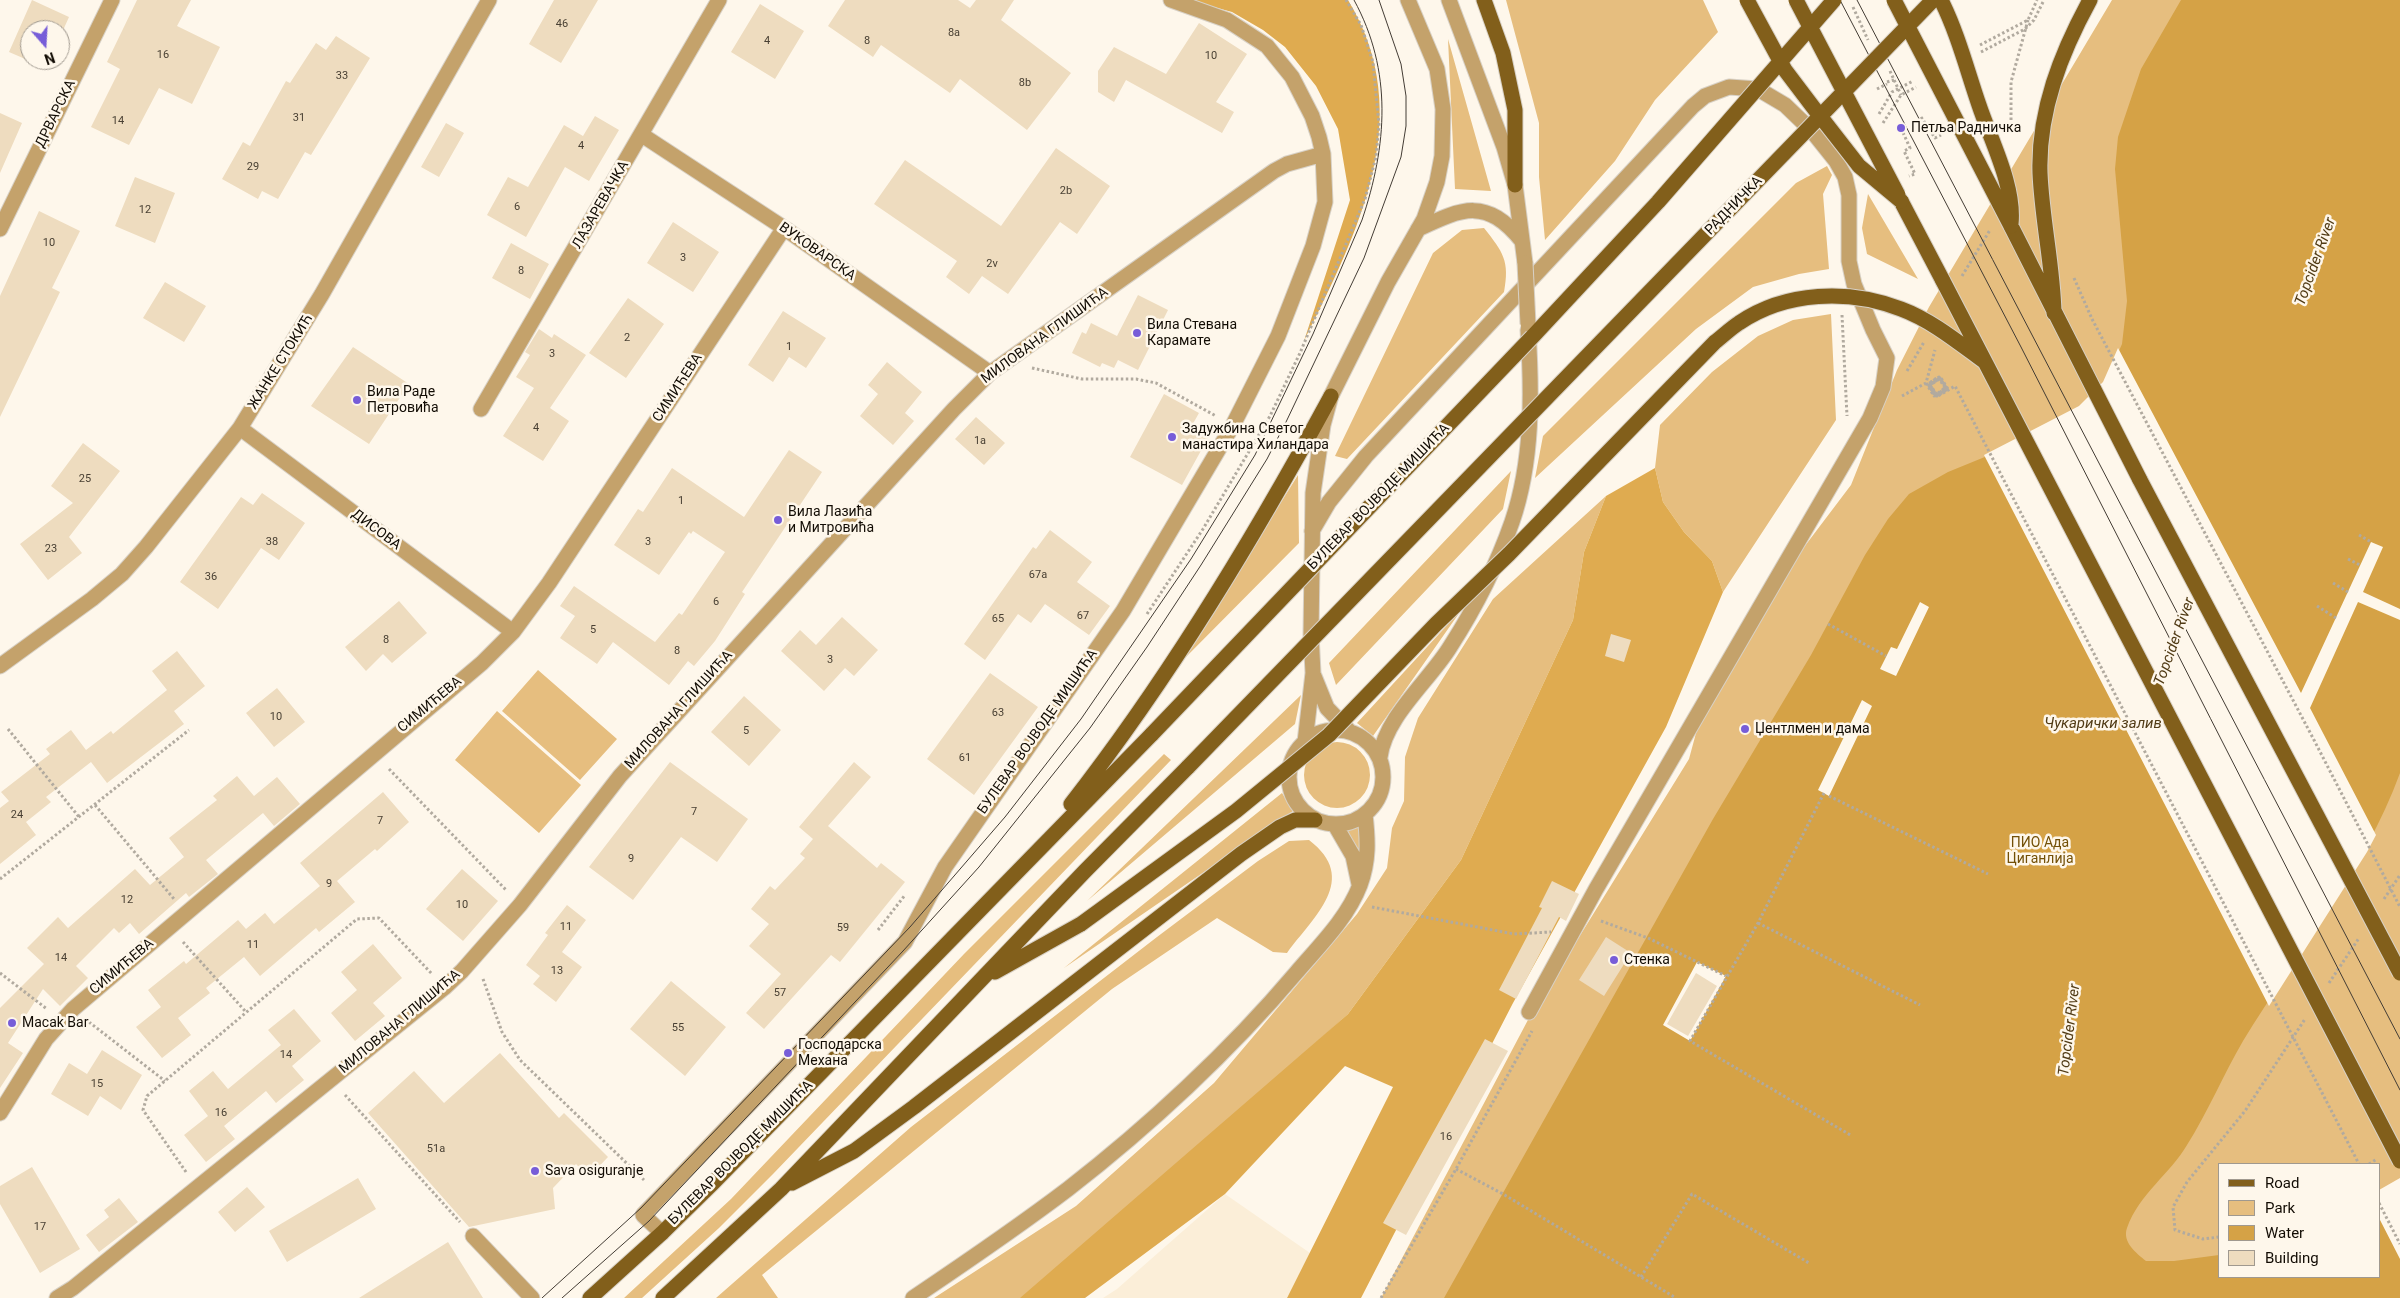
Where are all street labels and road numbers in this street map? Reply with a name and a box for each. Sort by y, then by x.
street label: ДРВАРСКА [32,77,80,151]
street label: ЛАЗАРЕВАЧКА [569,158,633,252]
street label: РАДНИЧКА [1702,173,1766,239]
street label: ВУКОВАРСКА [775,219,859,285]
street label: МИЛОВАНА ГЛИШИЋА [978,284,1112,388]
street label: ЖАНКЕ СТОКИЋ [245,311,317,413]
street label: СИМИЋЕВА [650,351,706,425]
street label: БУЛЕВАР ВОЈВОДЕ МИШИЋА [1305,420,1453,574]
street label: ДИСОВА [348,506,404,554]
street label: БУЛЕВАР ВОЈВОДЕ МИШИЋА [975,646,1101,818]
street label: МИЛОВАНА ГЛИШИЋА [622,648,736,772]
street label: СИМИЋЕВА [395,673,465,737]
street label: СИМИЋЕВА [87,935,157,999]
street label: МИЛОВАНА ГЛИШИЋА [336,966,464,1078]
street label: БУЛЕВАР ВОЈВОДЕ МИШИЋА [665,1077,817,1229]

